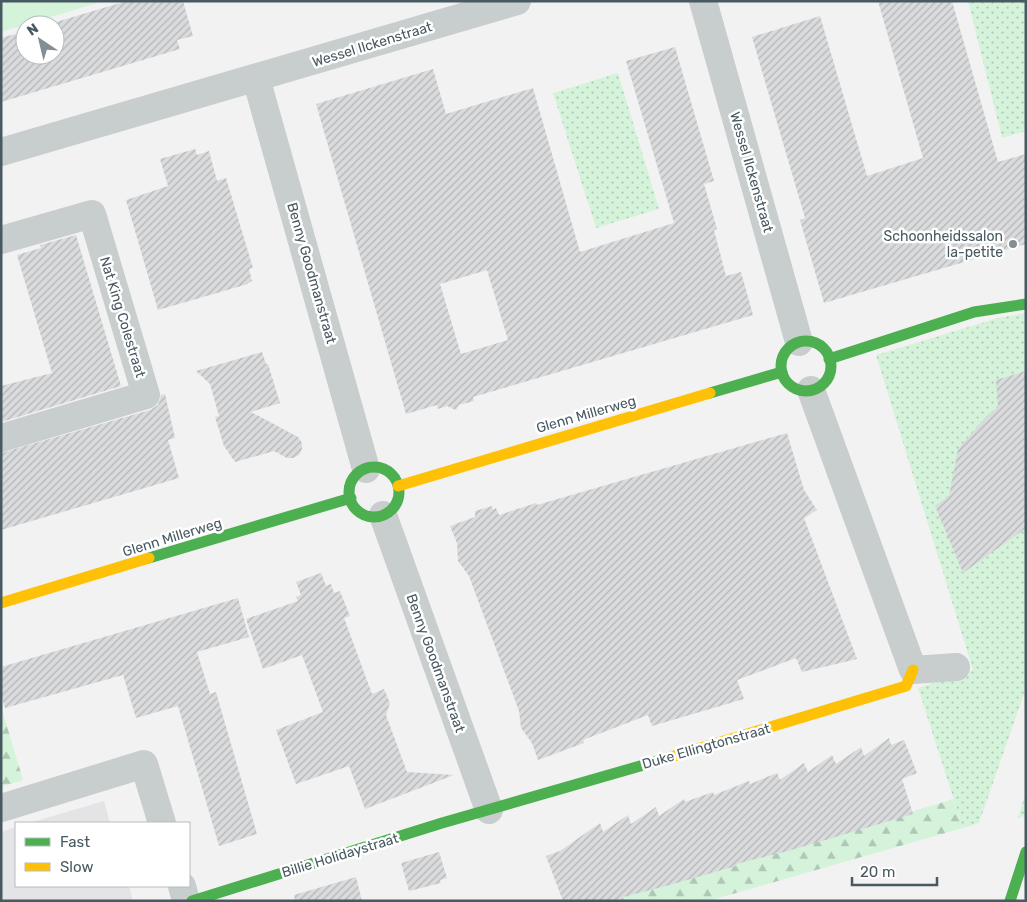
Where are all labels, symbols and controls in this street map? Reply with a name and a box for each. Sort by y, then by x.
north arrow [15,15,65,65]
street label: Wessel Ilckenstraat [310,18,435,71]
text: N [24,20,42,40]
street label: Wessel Ilckenstraat [726,110,777,235]
street label: Benny Goodmanstraat [283,201,340,346]
place label: Schoonheidssalon la-petite [883,228,1003,261]
marker: Schoonheidssalon la-petite [1007,238,1019,250]
street label: Nat King Colestraat [96,255,149,380]
street label: Glenn Millerweg [534,392,638,437]
street label: Glenn Millerweg [120,514,224,561]
street label: Benny Goodmanstraat [403,592,469,735]
street label: Duke Ellingtonstraat [640,720,773,773]
legend [15,822,190,887]
street label: Billie Holidaystraat [280,829,401,881]
text: Fast [60,833,90,851]
scale bar [852,854,937,886]
text: Slow [60,858,93,876]
text: 20 m [860,863,895,881]

